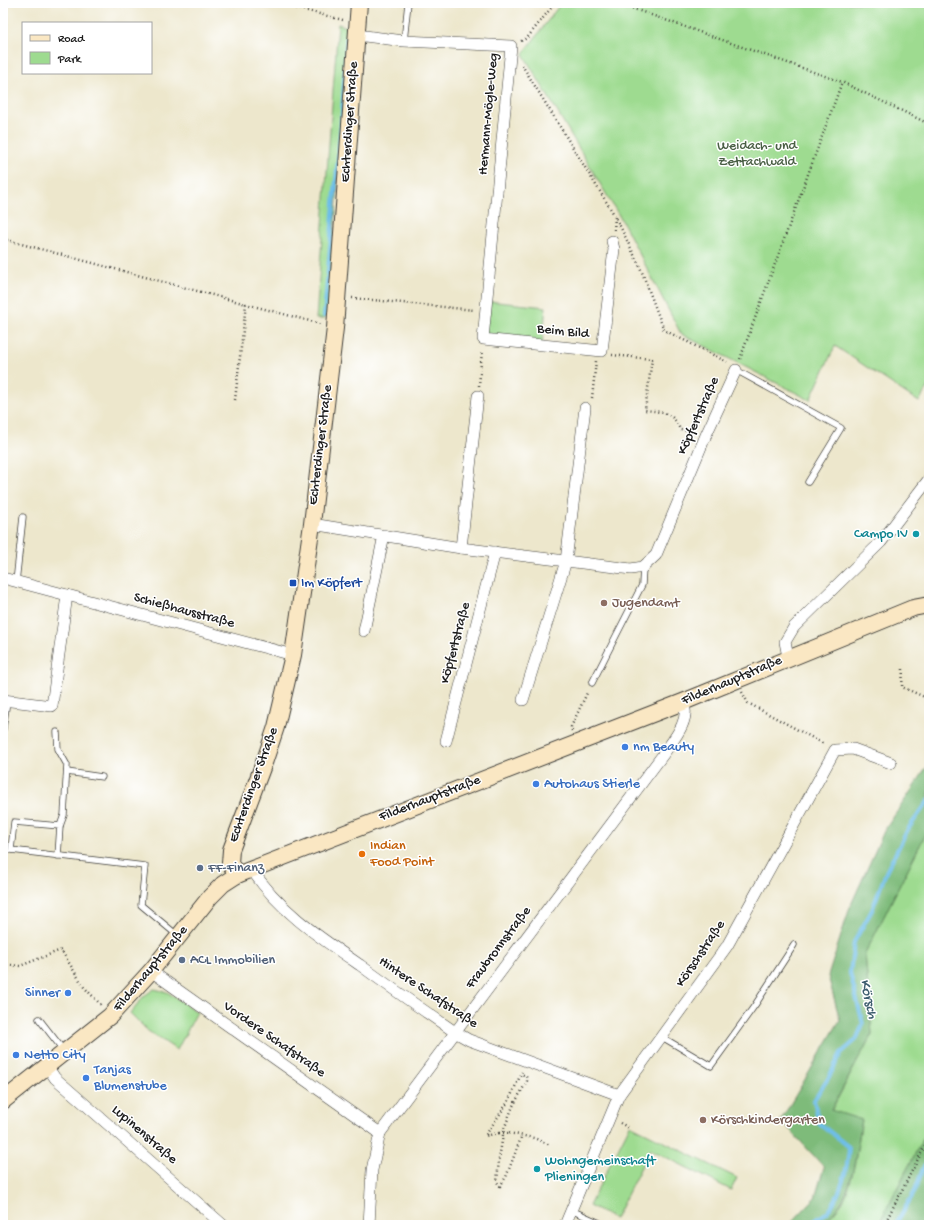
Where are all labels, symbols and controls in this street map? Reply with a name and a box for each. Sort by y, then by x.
legend [22,22,152,74]
text: Road [58,33,85,47]
street label: Hermann-Mögle-Weg [475,52,503,176]
text: Park [57,53,83,67]
street label: Echterdinger Straße [337,60,363,183]
park label: Weidach- und Zettachwald [717,138,799,171]
street label: Beim Bild [535,321,592,343]
street label: Köpfertstraße [674,374,724,458]
street label: Echterdinger Straße [305,383,337,506]
place label: Campo IV [854,526,908,543]
marker: Campo IV [911,529,921,539]
place label: Im Köpfert [301,575,363,592]
marker: Im Köpfert [288,578,298,588]
street label: Schießhausstraße [132,589,237,633]
place label: Jugendamt [612,595,681,612]
marker: Jugendamt [599,598,609,608]
street label: Köpfertstraße [437,600,475,685]
street label: Filderhauptstraße [678,652,785,710]
street label: Echterdinger Straße [225,725,283,845]
place label: nm Beauty [633,739,694,756]
marker: nm Beauty [620,742,630,752]
street label: Filderhauptstraße [376,772,484,827]
place label: Autohaus Stierle [544,776,641,793]
marker: Autohaus Stierle [531,779,541,789]
place label: Indian Food Point [369,838,435,871]
marker: Indian Food Point [357,849,367,859]
place label: FF-Finanz [207,860,265,877]
marker: FF-Finanz [195,863,205,873]
street label: Fraubronnstraße [462,903,536,993]
street label: Körschstraße [673,917,730,991]
street label: Filderhauptstraße [109,922,193,1016]
place label: ACL Immobilien [190,952,276,969]
street label: Hintere Schafstraße [375,953,482,1033]
marker: ACL Immobilien [177,955,187,965]
water label: Körsch [855,978,881,1021]
place label: Sinner [25,985,61,1002]
marker: Sinner [63,988,73,998]
street label: Vordere Schafstraße [219,998,329,1082]
place label: Netto City [24,1047,86,1064]
marker: Netto City [11,1050,21,1060]
place label: Tanjas Blumenstube [93,1062,167,1095]
marker: Tanjas Blumenstube [81,1073,91,1083]
street label: Lupinenstraße [108,1102,181,1169]
place label: Körschkindergarten [711,1112,825,1129]
marker: Körschkindergarten [698,1115,708,1125]
place label: Wohngemeinschaft Plieningen [544,1153,657,1186]
marker: Wohngemeinschaft Plieningen [532,1164,542,1174]

